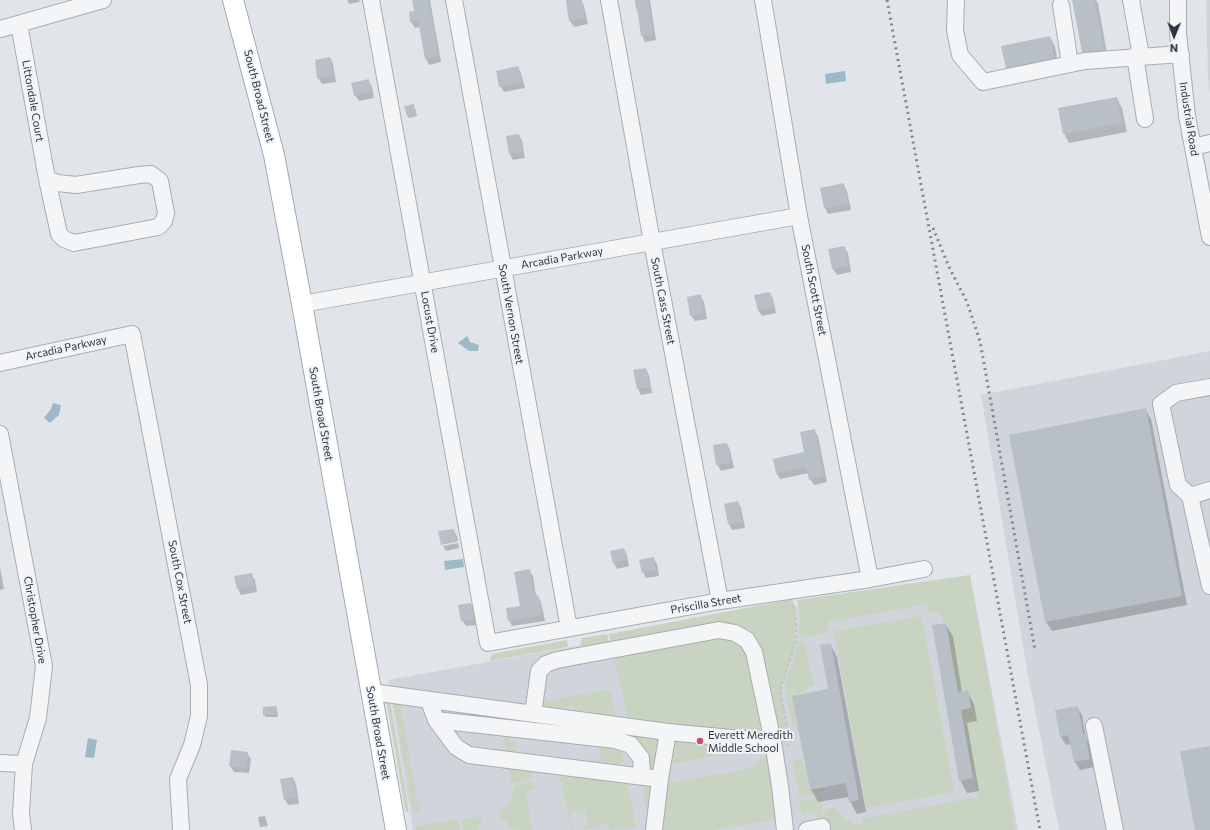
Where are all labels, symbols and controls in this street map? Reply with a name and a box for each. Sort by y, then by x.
north arrow [1154,16,1194,56]
text: N [1170,42,1178,55]
street label: South Broad Street [241,48,277,144]
street label: Littondale Court [19,59,47,143]
street label: Industrial Road [1177,81,1201,157]
street label: South Scott Street [799,243,829,337]
street label: Arcadia Parkway [520,244,604,272]
street label: South Cass Street [648,256,678,346]
street label: South Vernon Street [496,263,526,365]
street label: Locust Drive [418,290,442,354]
street label: Arcadia Parkway [24,333,108,363]
street label: South Broad Street [306,366,336,462]
street label: South Cox Street [165,539,195,625]
street label: Christopher Drive [21,575,49,665]
street label: Priscilla Street [669,591,743,617]
street label: South Broad Street [363,685,393,781]
place label: Everett Meredith Middle School [708,728,793,754]
marker: Everett Meredith Middle School [695,736,705,746]

